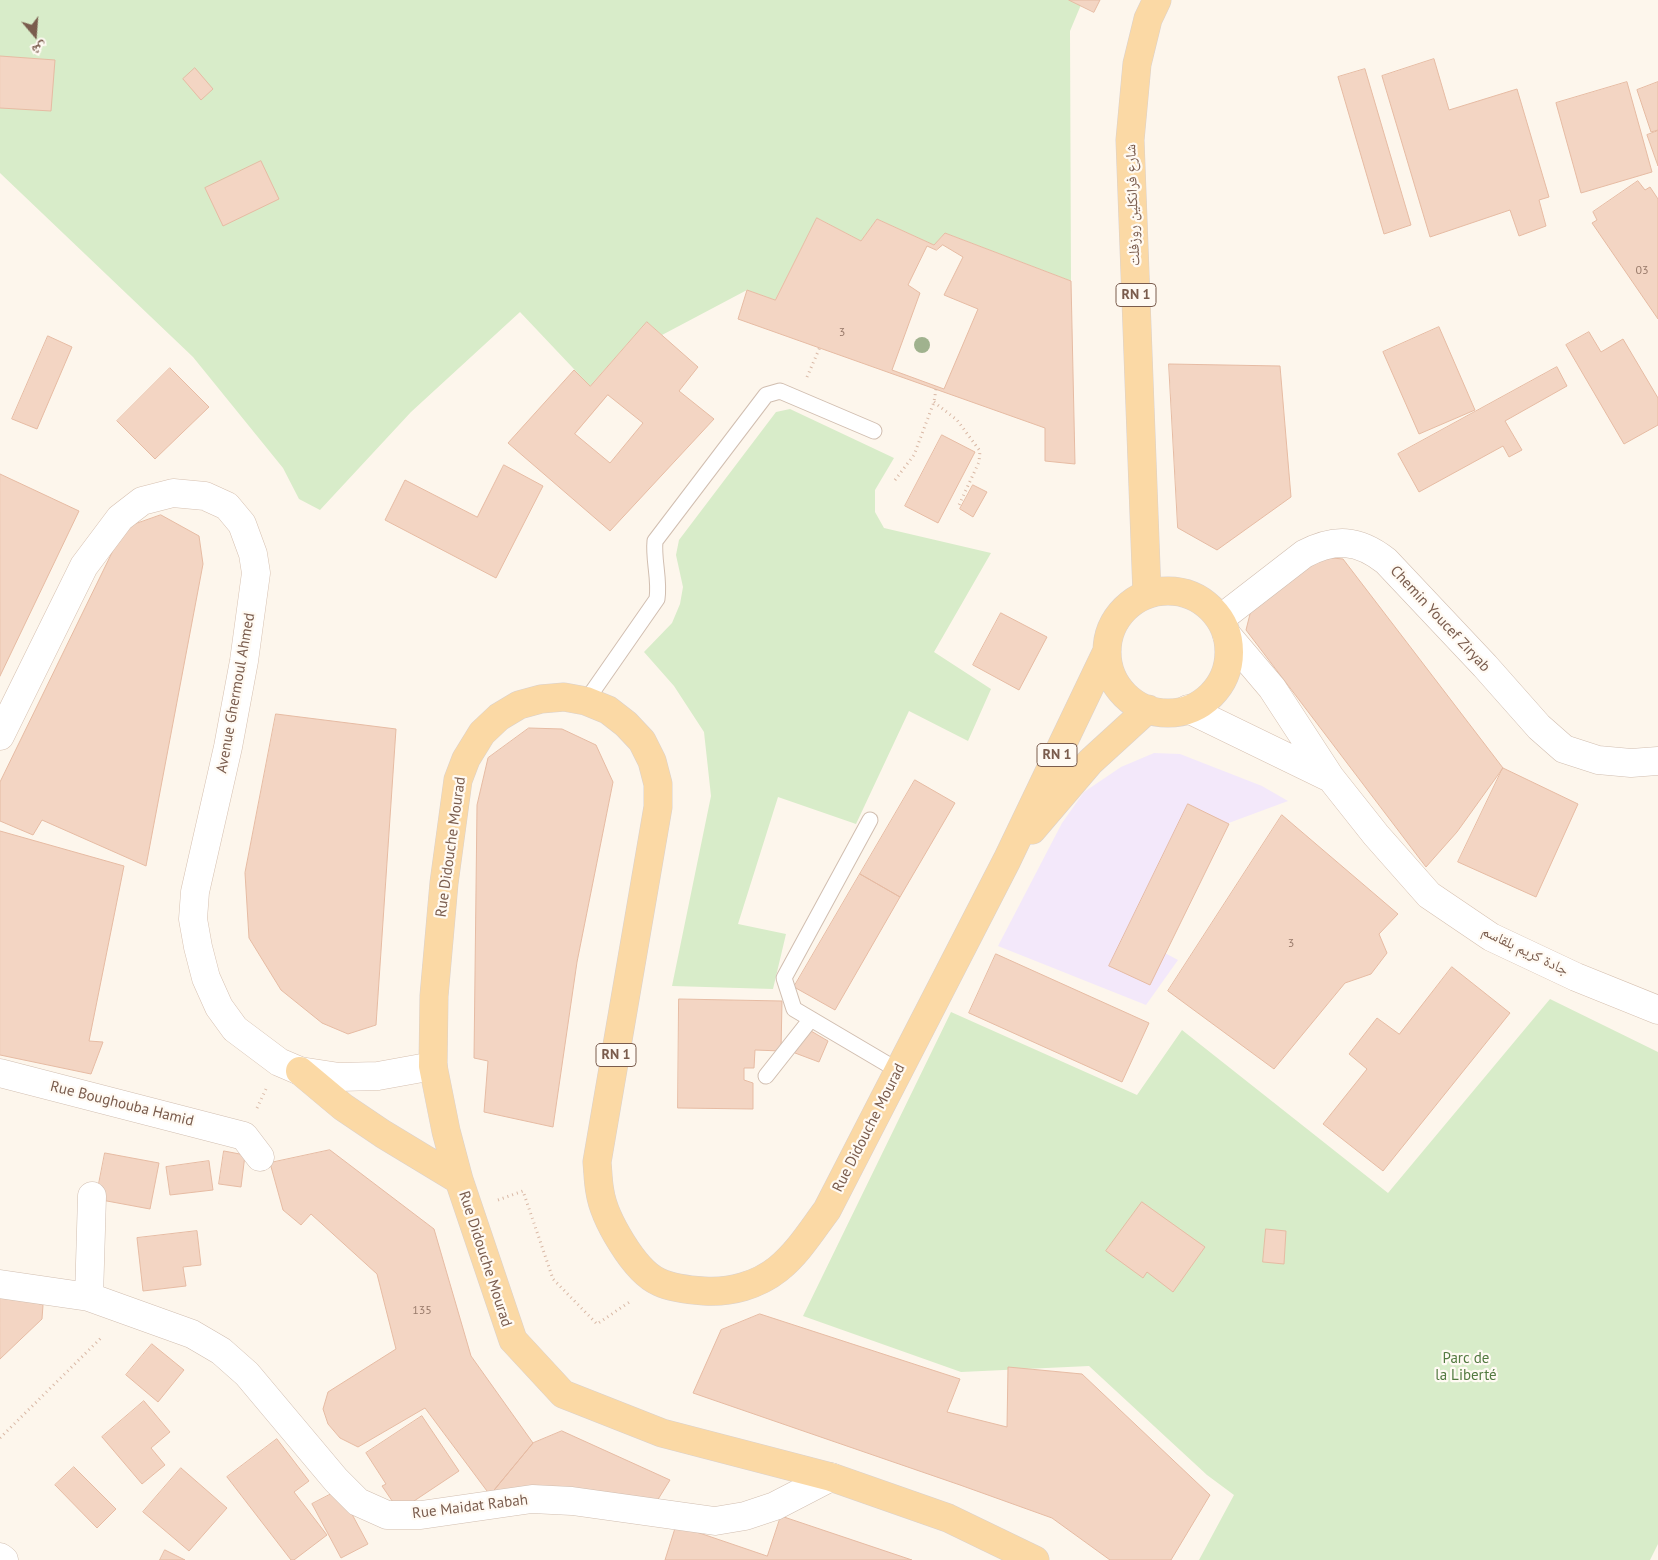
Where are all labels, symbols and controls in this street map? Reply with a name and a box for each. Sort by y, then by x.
north arrow [10,10,60,60]
text: ش [30,38,49,60]
street label: شارع فرانكلين روزفلت [1122,144,1144,266]
house number: 03 [1635,264,1649,278]
road number: RN 1 [1116,284,1156,306]
house number: 3 [839,326,845,340]
street label: Chemin Youcef Ziryab [1386,562,1494,676]
street label: Avenue Ghermoul Ahmed [213,611,259,775]
road number: RN 1 [1037,744,1077,766]
street label: Rue Didouche Mourad [432,776,470,918]
street label: جادة كريم بلقاسم [1479,922,1571,980]
house number: 3 [1288,937,1294,951]
road number: RN 1 [596,1044,636,1066]
street label: Rue Didouche Mourad [829,1061,909,1195]
street label: Rue Boughouba Hamid [48,1077,196,1131]
street label: Rue Didouche Mourad [455,1189,515,1329]
house number: 135 [412,1304,432,1318]
park label: Parc de la Liberté [1435,1350,1497,1385]
street label: Rue Maidat Rabah [411,1491,529,1523]

